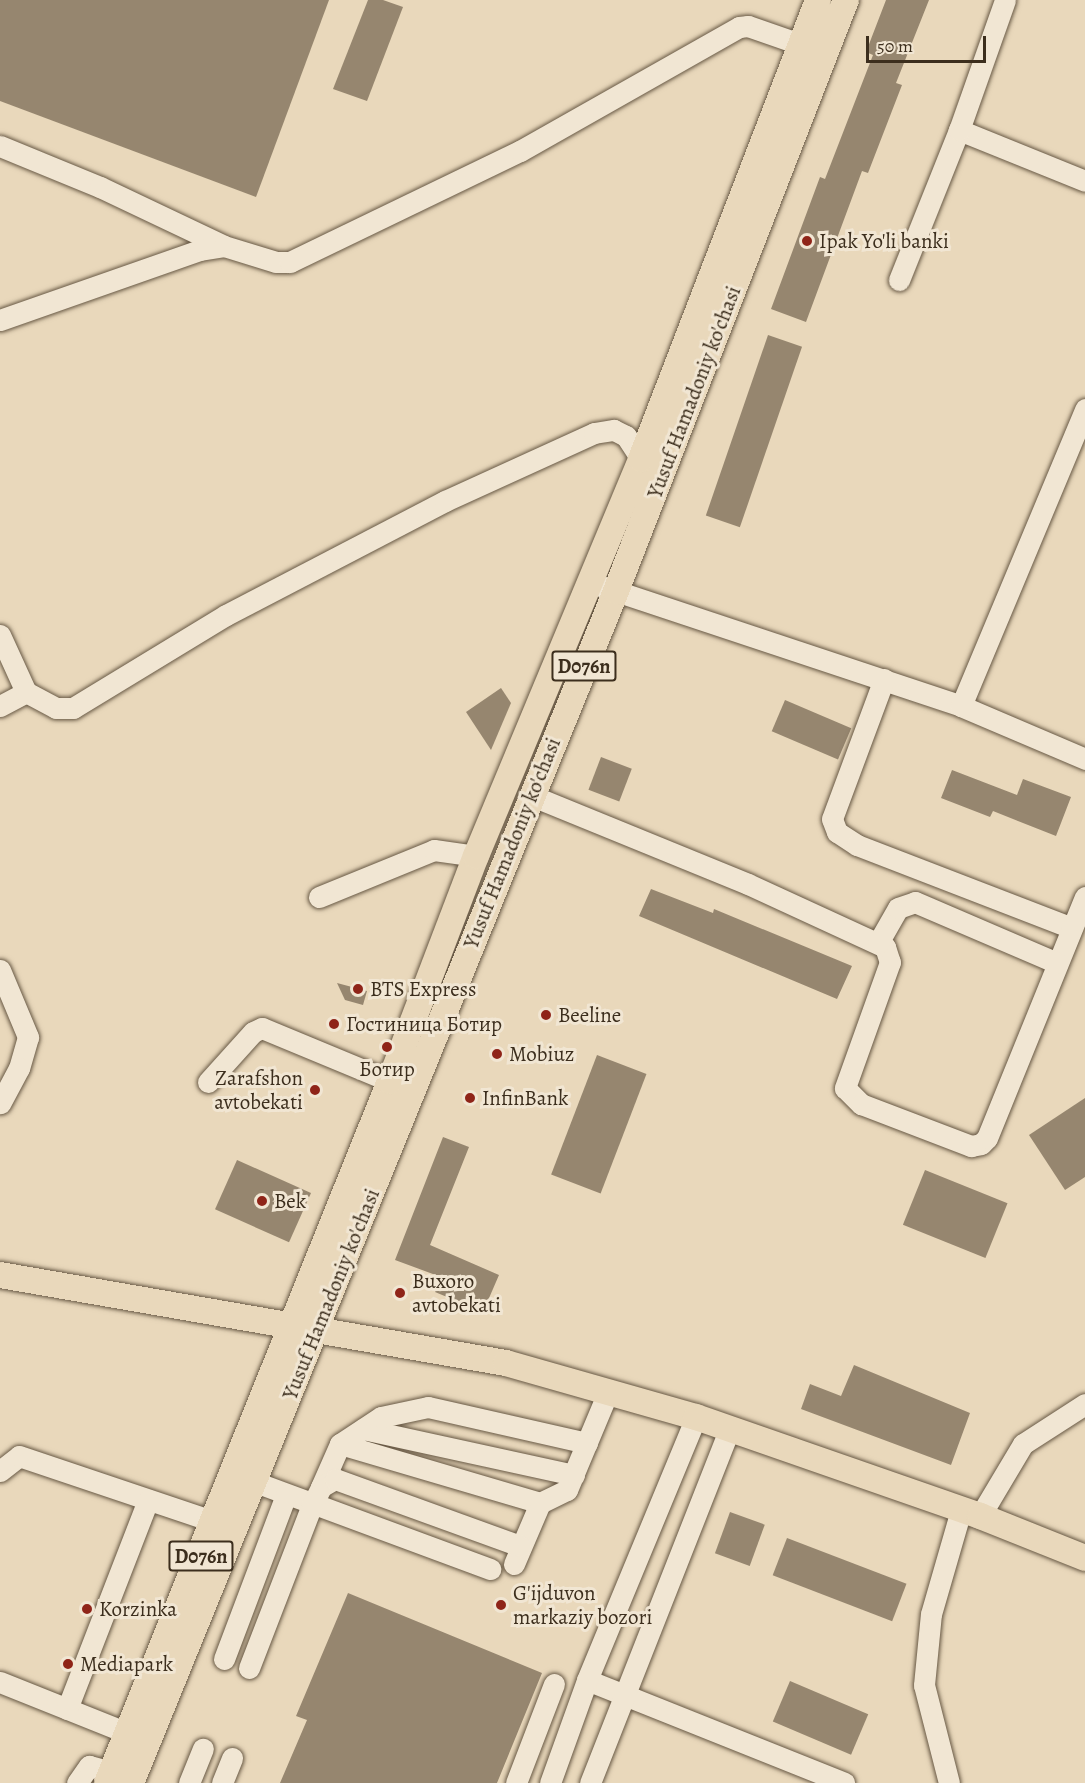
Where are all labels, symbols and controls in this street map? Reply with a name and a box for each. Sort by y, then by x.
scale bar [869,24,989,62]
text: 50 m [877,34,913,58]
place label: Ipak Yo'li banki [819,228,949,254]
marker: Ipak Yo'li banki [800,234,814,248]
street label: Yusuf Hamadoniy ko'chasi [642,282,746,502]
road number: D076n [551,649,617,683]
street label: Yusuf Hamadoniy ko'chasi [458,734,566,952]
place label: BTS Express [370,976,476,1002]
marker: BTS Express [351,982,365,996]
place label: Beeline [558,1002,621,1028]
marker: Beeline [539,1008,553,1022]
place label: Гостиница Ботир [346,1011,502,1037]
marker: Гостиница Ботир [327,1017,341,1031]
marker: Ботир [380,1040,394,1054]
place label: Mobiuz [509,1041,574,1067]
marker: Mobiuz [490,1047,504,1061]
place label: Ботир [359,1056,415,1082]
place label: Zarafshon avtobekati [214,1065,303,1115]
marker: Zarafshon avtobekati [308,1083,322,1097]
place label: InfinBank [482,1085,569,1111]
marker: InfinBank [463,1091,477,1105]
street label: Yusuf Hamadoniy ko'chasi [277,1185,385,1403]
place label: Bek [274,1188,306,1214]
marker: Bek [255,1194,269,1208]
place label: Buxoro avtobekati [412,1268,501,1318]
marker: Buxoro avtobekati [393,1286,407,1300]
road number: D076n [168,1539,234,1573]
place label: G'ijduvon markaziy bozori [513,1580,652,1630]
place label: Korzinka [99,1596,177,1622]
marker: G'ijduvon markaziy bozori [494,1598,508,1612]
marker: Korzinka [80,1602,94,1616]
place label: Mediapark [80,1651,173,1677]
marker: Mediapark [61,1657,75,1671]

